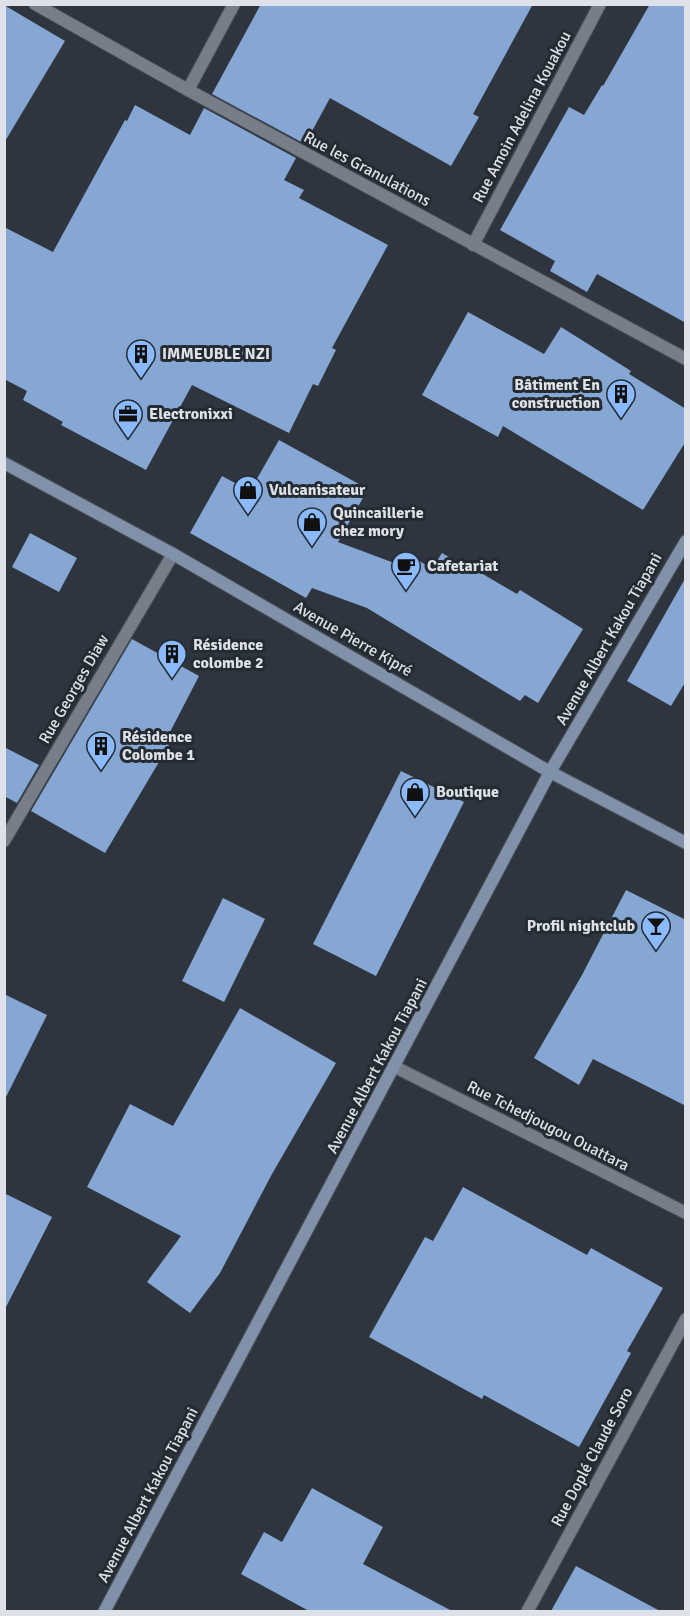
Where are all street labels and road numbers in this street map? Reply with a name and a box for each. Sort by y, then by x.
street label: Rue Amoin Adelina Kouakou [468,28,576,206]
street label: Rue les Granulations [300,127,434,211]
street label: Avenue Albert Kakou Tiapani [551,549,667,729]
street label: Avenue Pierre Kipré [290,597,416,681]
street label: Rue Georges Diaw [35,630,114,747]
street label: Avenue Albert Kakou Tiapani [322,975,432,1157]
street label: Rue Tchedjougou Ouattara [463,1076,633,1176]
street label: Rue Doplé Claude Soro [547,1384,637,1530]
street label: Avenue Albert Kakou Tiapani [93,1404,203,1586]

